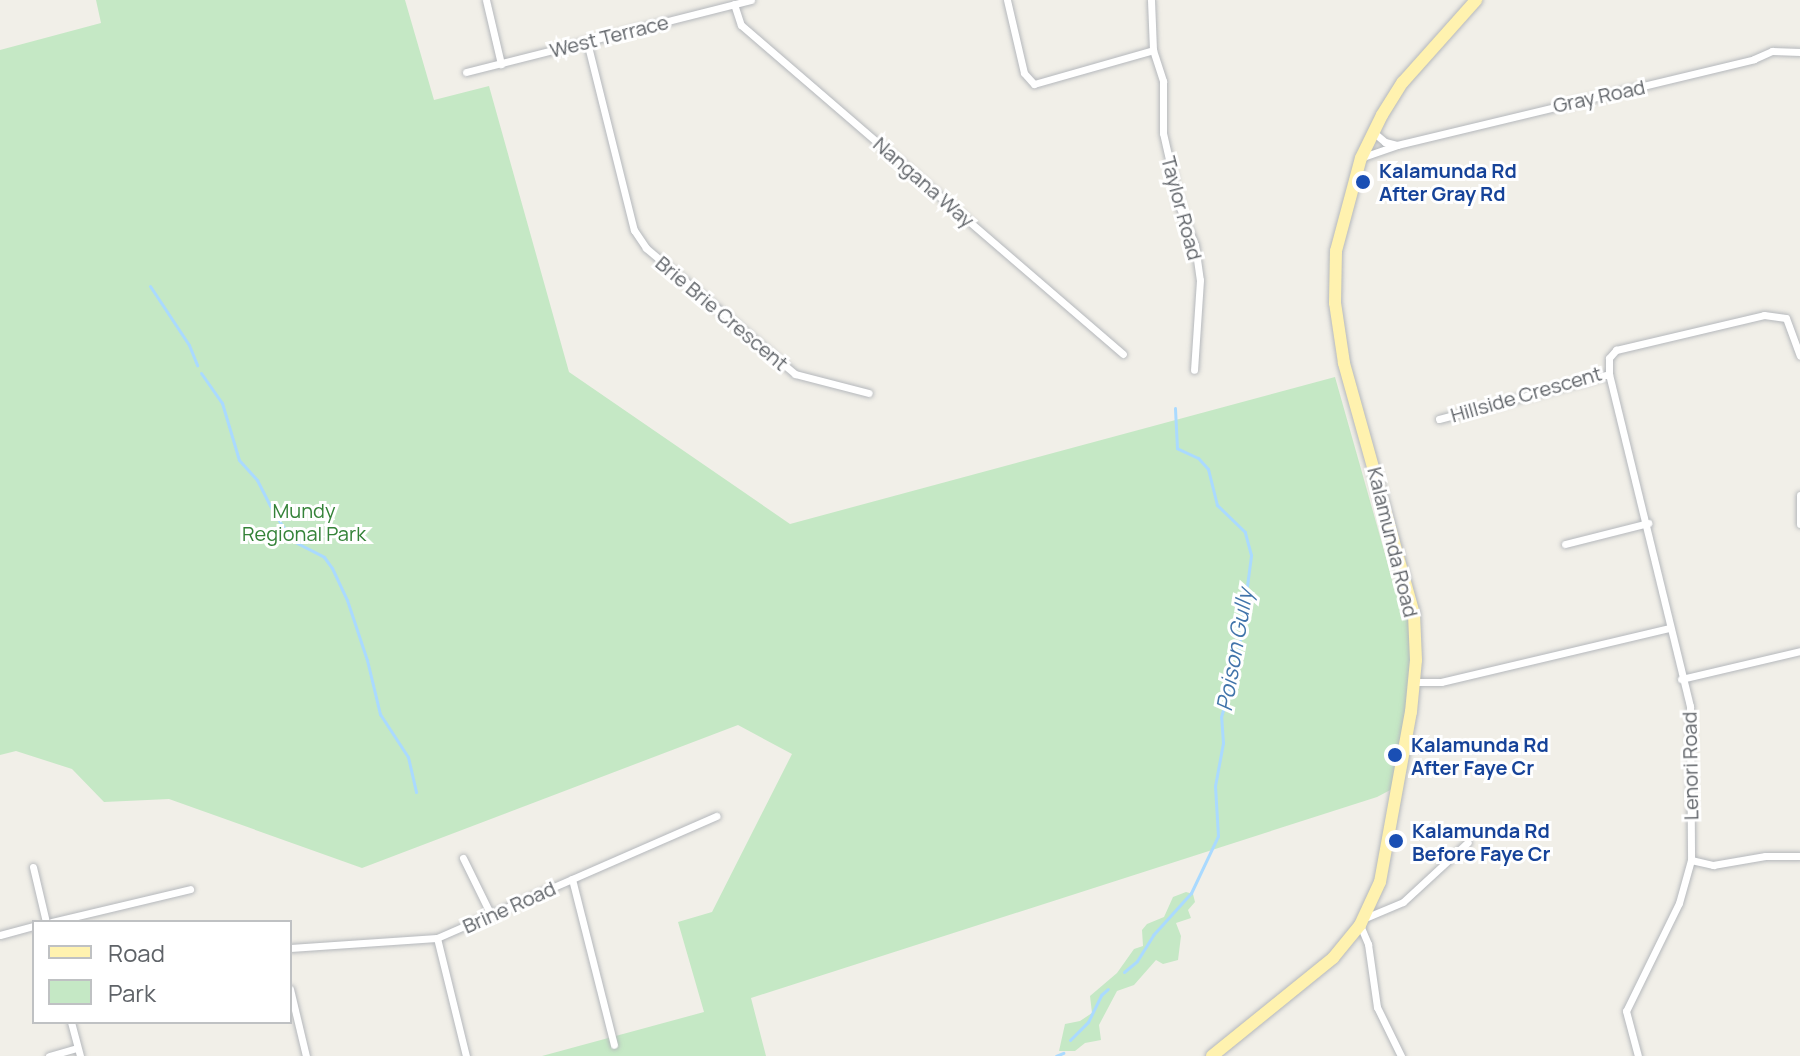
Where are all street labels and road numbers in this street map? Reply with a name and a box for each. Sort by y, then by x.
street label: West Terrace [547,10,671,62]
street label: Gray Road [1551,75,1647,117]
street label: Nangana Way [869,132,979,232]
street label: Taylor Road [1157,153,1207,263]
street label: Brie Brie Crescent [651,251,793,375]
street label: Hillside Crescent [1448,361,1604,427]
street label: Kalamunda Road [1363,464,1423,620]
street label: Lenori Road [1677,712,1703,820]
street label: Brine Road [459,876,559,938]

